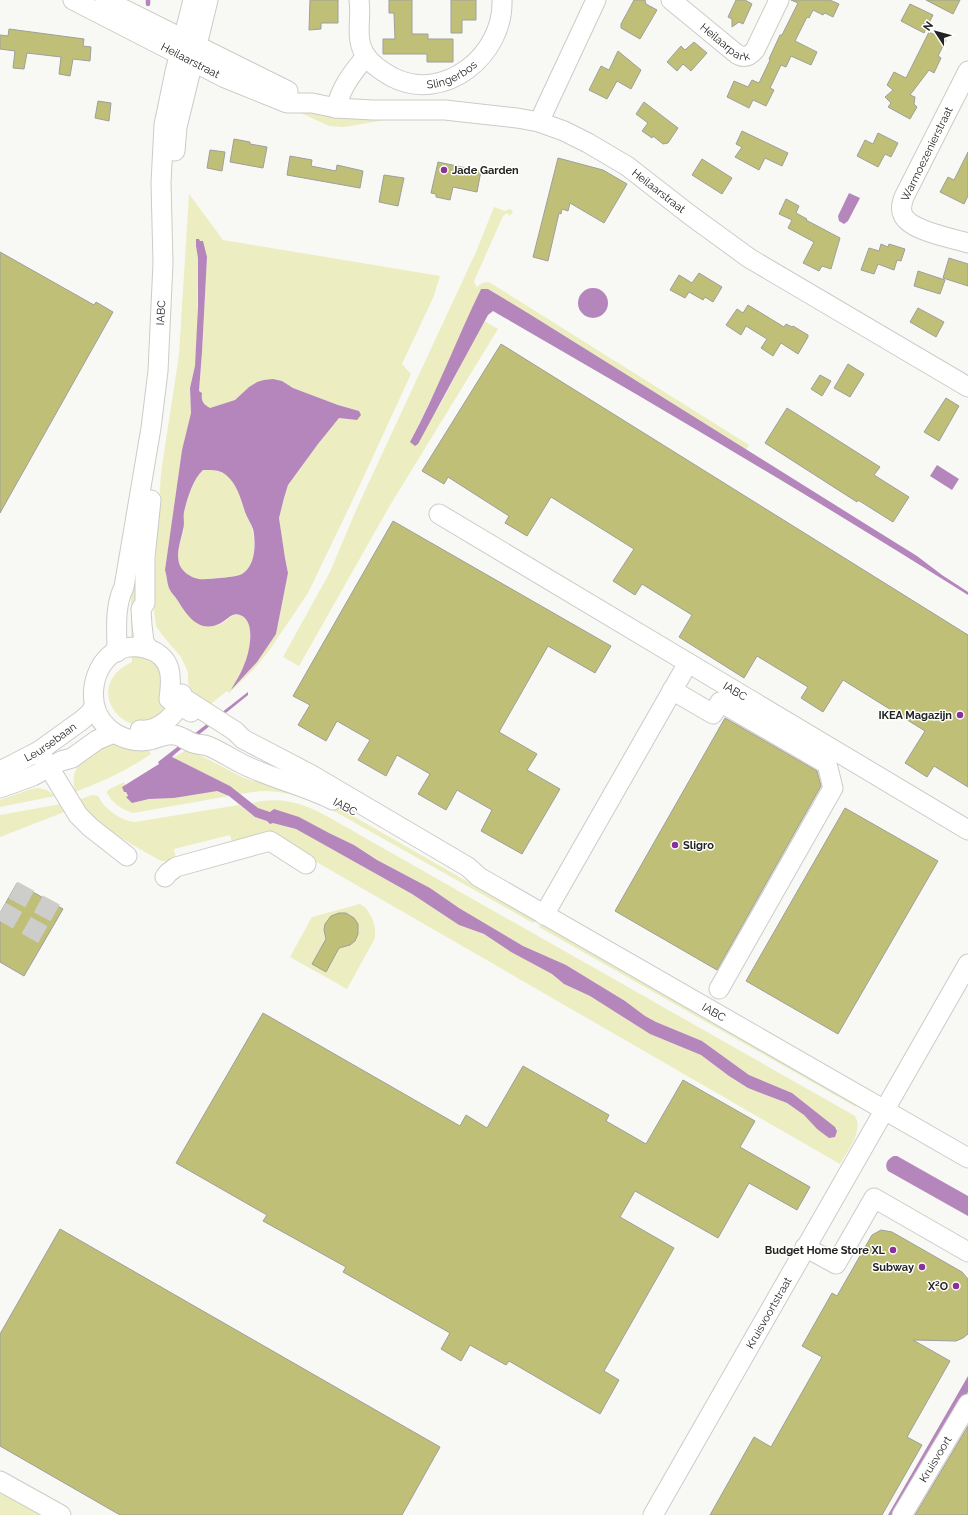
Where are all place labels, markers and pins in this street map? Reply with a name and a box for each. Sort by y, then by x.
place label: Jade Garden [452,164,519,177]
marker: Jade Garden [439,165,449,175]
place label: IKEA Magazijn [878,709,952,722]
marker: IKEA Magazijn [955,710,965,720]
place label: Sligro [683,839,714,852]
marker: Sligro [670,840,680,850]
place label: Budget Home Store XL [765,1244,886,1257]
marker: Budget Home Store XL [888,1245,898,1255]
place label: Subway [872,1261,914,1274]
marker: Subway [917,1262,927,1272]
place label: X²O [927,1280,948,1293]
marker: X²O [951,1281,961,1291]

